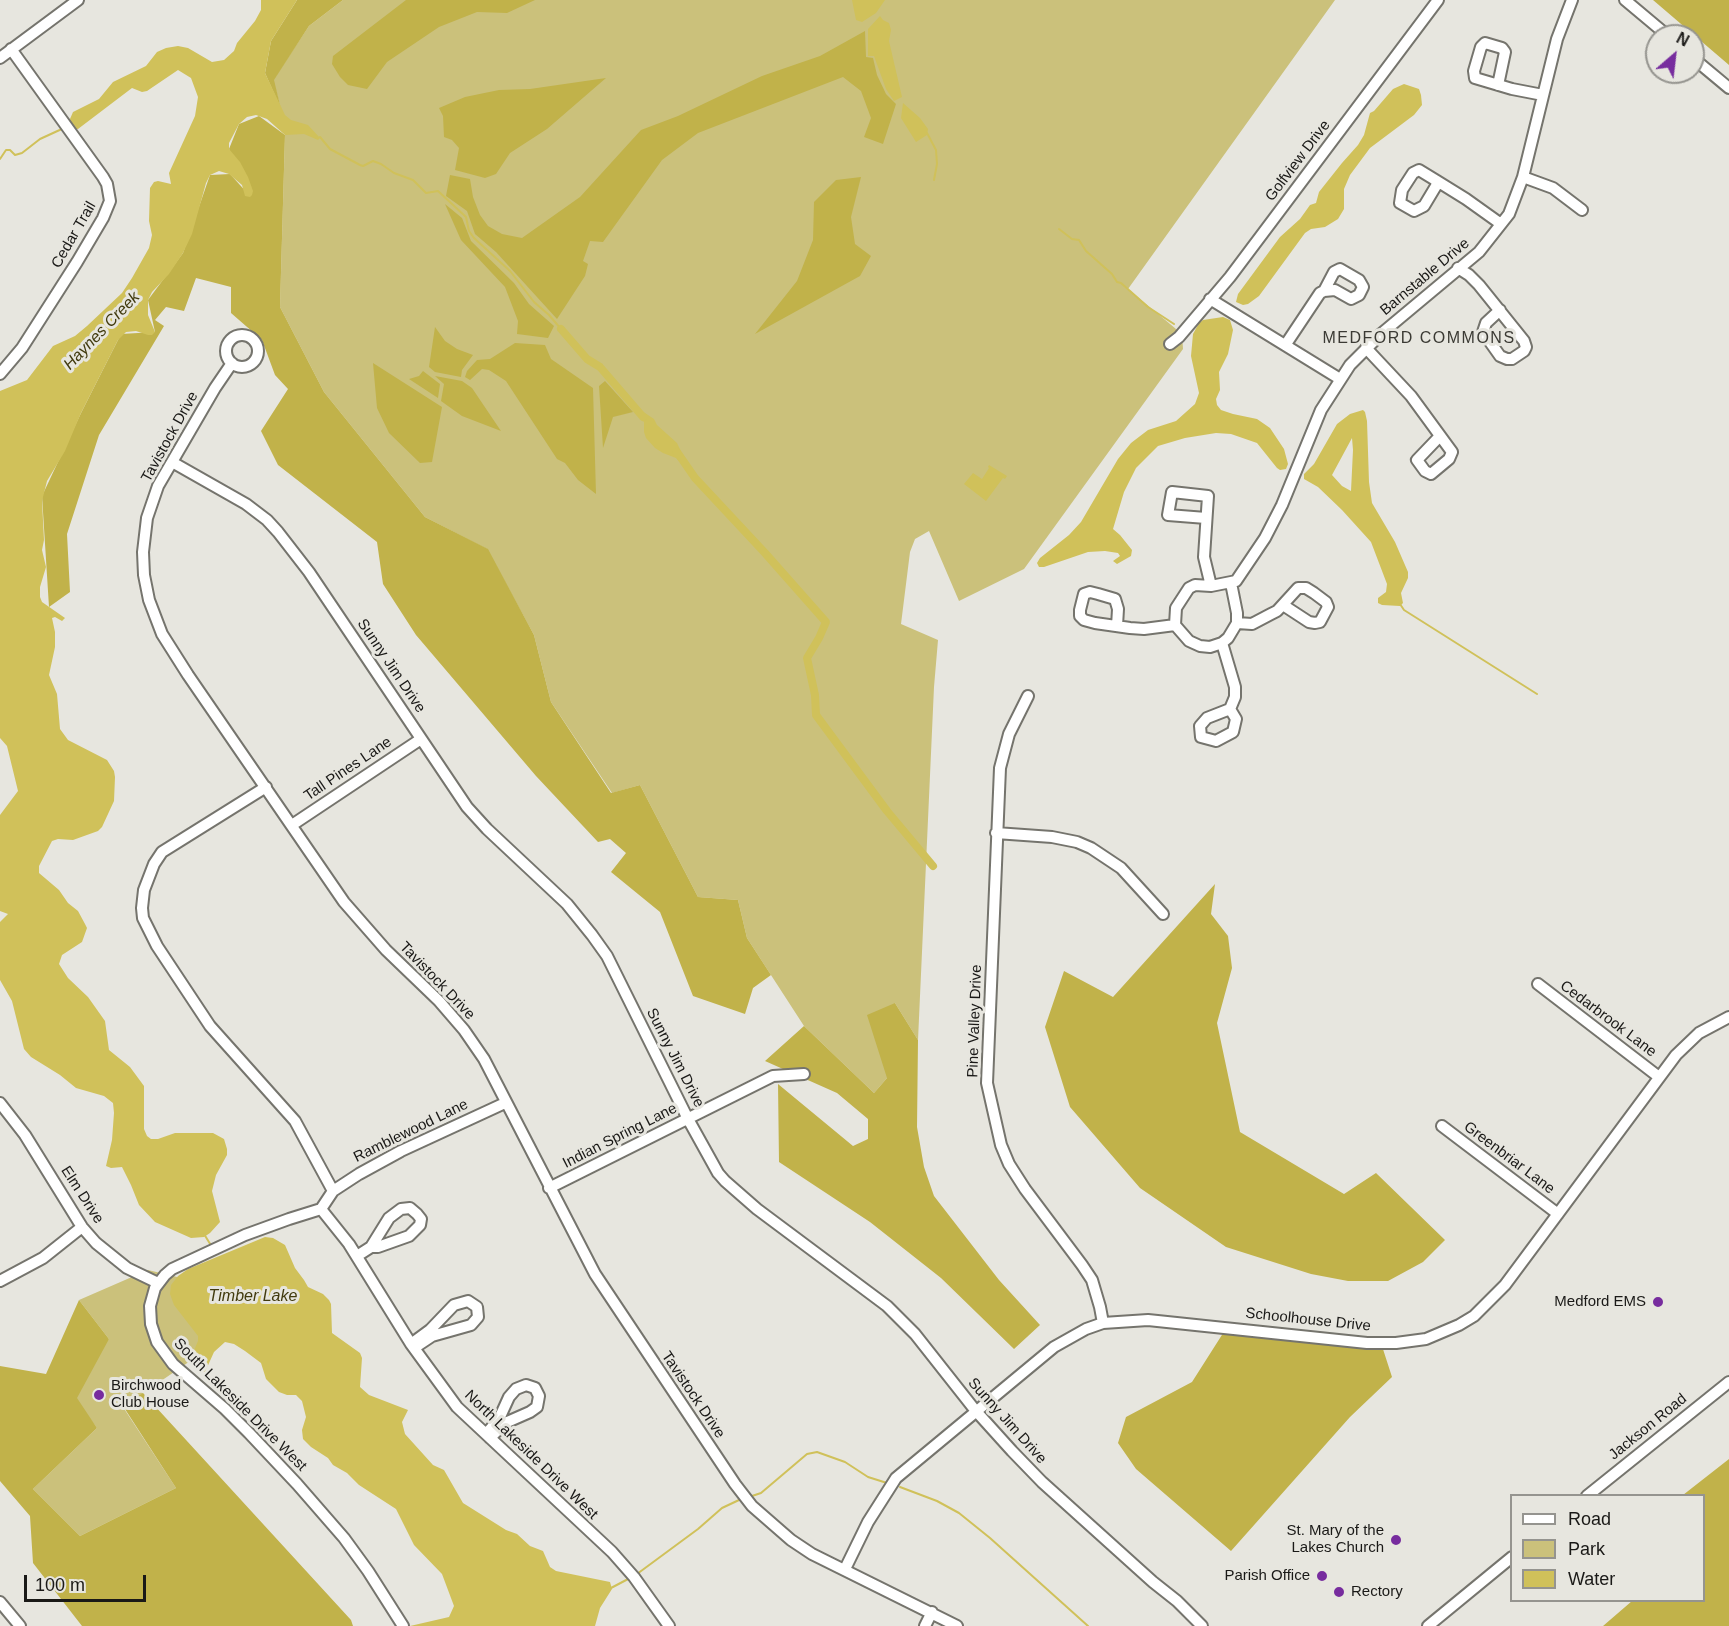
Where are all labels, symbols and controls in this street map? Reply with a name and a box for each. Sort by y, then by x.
north arrow [1645,24,1705,84]
text: N [1674,29,1692,50]
street label: Golfview Drive [1262,117,1334,205]
street label: Cedar Trail [48,199,100,271]
street label: Barnstable Drive [1377,234,1473,320]
water label: Haynes Creek [60,288,144,374]
district label: MEDFORD COMMONS [1322,329,1516,349]
street label: Tavistock Drive [138,389,202,485]
street label: Sunny Jim Drive [353,616,429,716]
street label: Tall Pines Lane [301,733,395,805]
street label: Tavistock Drive [395,938,479,1024]
street label: Pine Valley Drive [964,964,986,1078]
street label: Cedarbrook Lane [1556,977,1660,1061]
street label: Sunny Jim Drive [642,1005,708,1111]
street label: Ramblewood Lane [351,1095,471,1167]
street label: Indian Spring Lane [560,1099,680,1173]
street label: Greenbriar Lane [1460,1118,1558,1198]
street label: Elm Drive [57,1163,107,1227]
water label: Timber Lake [209,1287,297,1307]
place label: Medford EMS [1554,1293,1646,1311]
marker: Medford EMS [1651,1295,1665,1309]
street label: Schoolhouse Drive [1244,1304,1372,1336]
street label: South Lakeside Drive West [170,1335,310,1475]
street label: Tavistock Drive [657,1348,729,1442]
street label: Sunny Jim Drive [964,1374,1050,1468]
place label: Birchwood Club House [111,1377,189,1412]
street label: North Lakeside Drive West [461,1387,601,1523]
marker: Birchwood Club House [92,1388,106,1402]
street label: Jackson Road [1605,1390,1691,1464]
legend [1510,1494,1705,1602]
text: Road [1568,1509,1611,1529]
place label: St. Mary of the Lakes Church [1286,1522,1384,1557]
marker: St. Mary of the Lakes Church [1389,1533,1403,1547]
text: Park [1568,1539,1605,1559]
scale bar [27,1563,148,1601]
place label: Parish Office [1224,1567,1310,1585]
marker: Parish Office [1315,1569,1329,1583]
text: Water [1568,1569,1615,1589]
text: 100 m [35,1575,85,1595]
place label: Rectory [1351,1583,1403,1601]
marker: Rectory [1332,1585,1346,1599]

